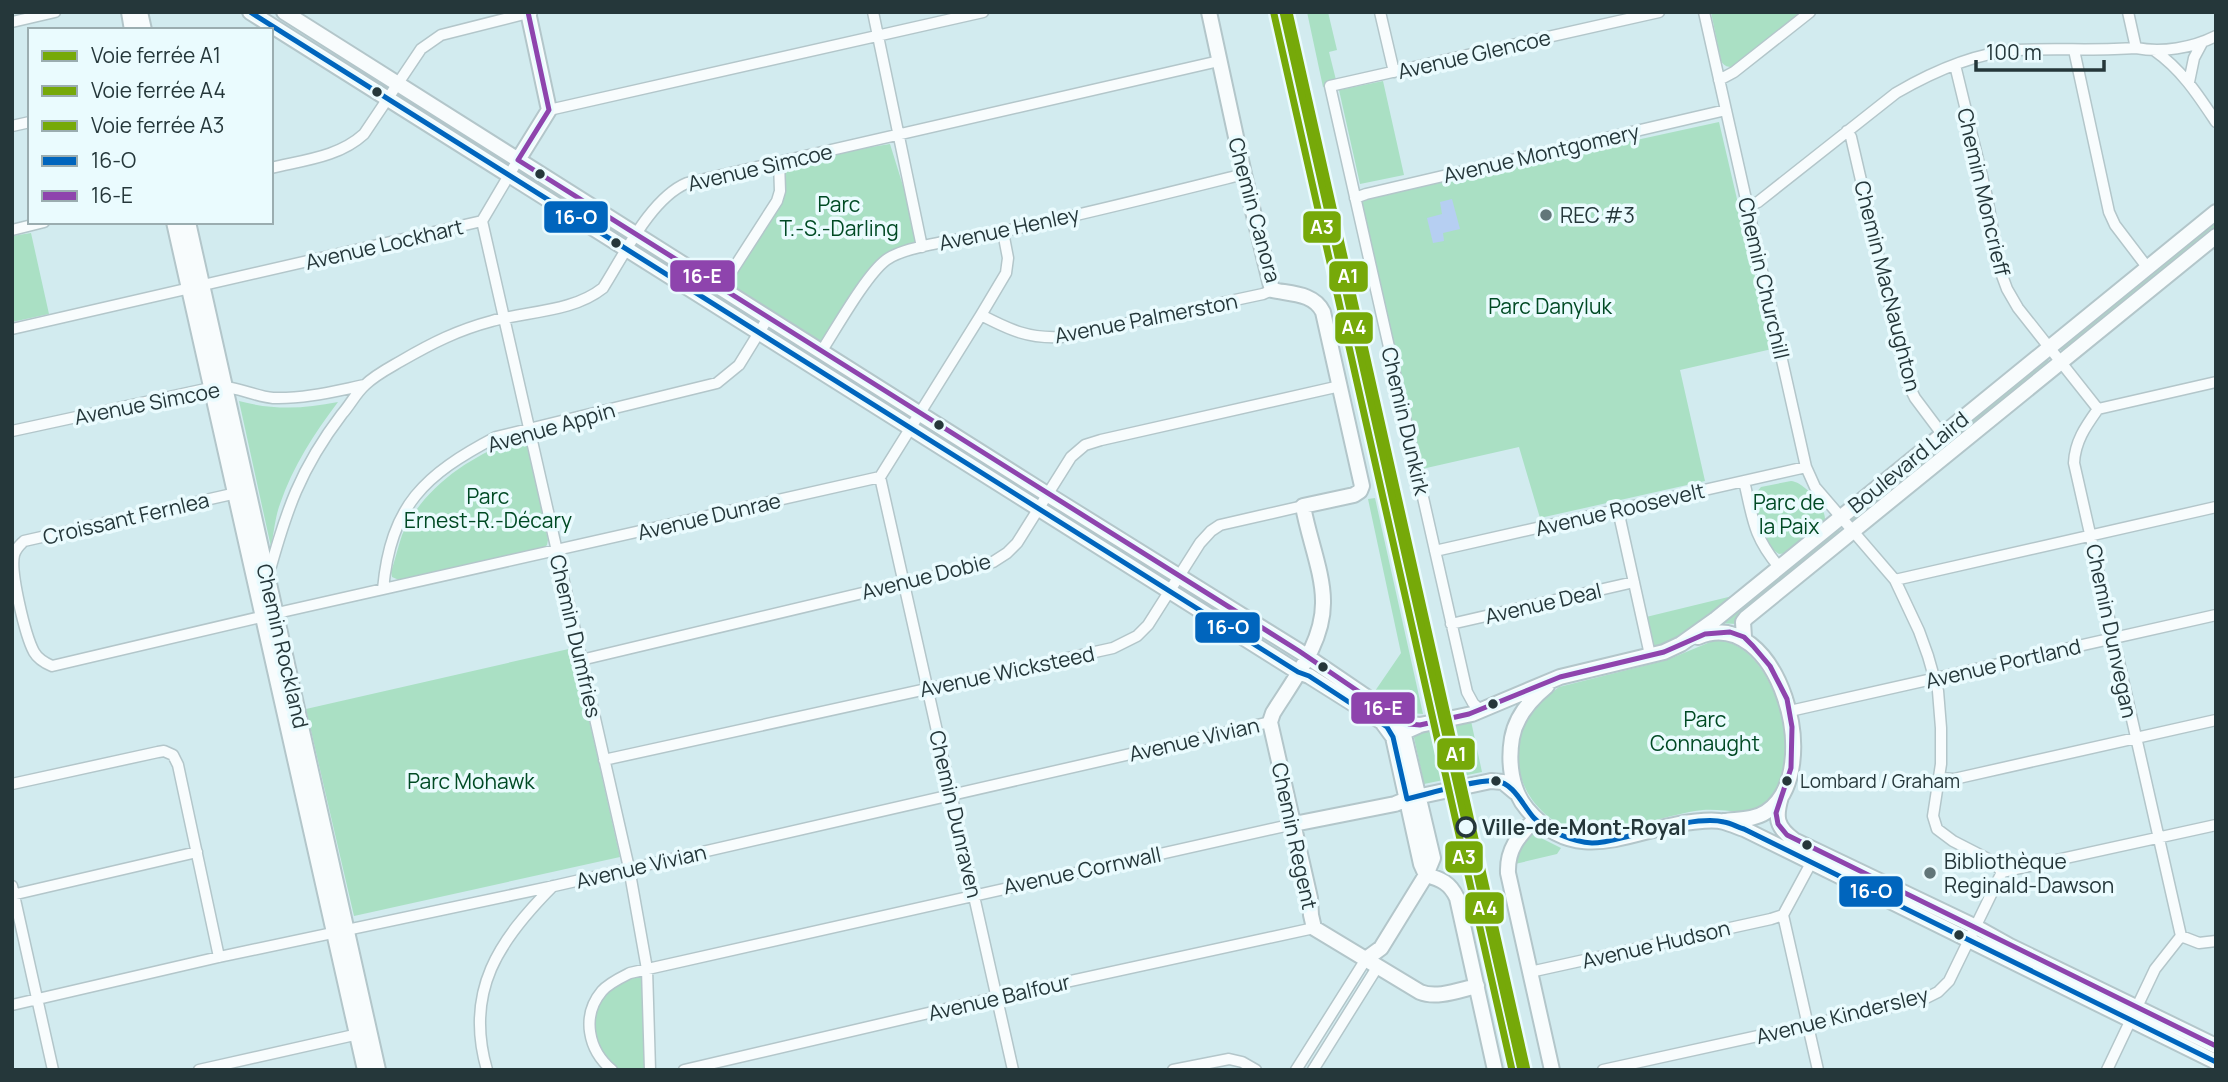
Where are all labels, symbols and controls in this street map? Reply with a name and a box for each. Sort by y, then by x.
street label: Avenue Glencoe [1395,23,1553,85]
legend [28,28,273,224]
scale bar [1976,28,2104,72]
text: 100 m [1986,38,2042,66]
text: Voie ferrée A1 [91,41,221,69]
text: Voie ferrée A4 [91,76,226,104]
unlabelled marker [370,85,384,99]
street label: Chemin Moncrieff [1951,105,2017,279]
text: Voie ferrée A3 [91,111,224,139]
street label: Avenue Montgomery [1440,117,1642,189]
street label: Chemin Canora [1222,134,1288,286]
street label: Avenue Simcoe [685,137,835,197]
text: 16-O [91,146,136,174]
unlabelled marker [533,167,547,181]
street label: Chemin MacNaughton [1848,178,1928,394]
text: 16-E [91,181,133,209]
park label: Parc T.-S.-Darling [779,190,899,242]
street label: Chemin Churchill [1732,194,1796,362]
street label: Avenue Henley [936,199,1082,257]
line badge: 16-O [543,200,609,234]
place label: REC #3 [1560,201,1635,229]
text: 16-O [555,204,597,230]
marker: REC #3 [1538,207,1554,223]
line badge: A3 [1302,210,1342,244]
street label: Avenue Lockhart [302,212,466,276]
text: A3 [1310,214,1334,240]
unlabelled marker [609,236,623,250]
line badge: 16-E [669,259,736,293]
line badge: A1 [1328,260,1369,293]
text: 16-E [682,263,722,289]
text: A1 [1337,263,1359,289]
street label: Avenue Palmerston [1052,287,1240,349]
park label: Parc Danyluk [1488,292,1612,320]
line badge: A4 [1334,311,1374,345]
text: A4 [1342,314,1366,340]
street label: Chemin Dunkirk [1375,344,1437,498]
street label: Avenue Simcoe [72,375,222,431]
street label: Avenue Appin [484,395,618,459]
street label: Boulevard Laird [1842,405,1974,519]
unlabelled marker [932,418,946,432]
street label: Avenue Roosevelt [1533,476,1707,542]
park label: Parc Ernest-R.-Décary [404,482,572,534]
street label: Croissant Fernlea [40,485,212,551]
street label: Avenue Dunrae [635,486,783,546]
park label: Parc de la Paix [1753,488,1825,540]
street label: Chemin Dunvegan [2080,542,2144,720]
street label: Avenue Dobie [858,546,994,606]
street label: Chemin Dumfries [544,552,608,720]
street label: Chemin Rockland [250,561,316,731]
street label: Avenue Deal [1482,576,1604,630]
line badge: 16-O [1194,611,1261,644]
text: 16-O [1207,614,1249,640]
street label: Avenue Portland [1923,632,2083,694]
street label: Avenue Wicksteed [917,639,1097,703]
unlabelled marker [1316,660,1330,674]
line badge: 16-E [1350,691,1416,725]
text: 16-E [1363,695,1403,721]
unlabelled marker [1486,697,1500,711]
park label: Parc Connaught [1650,705,1760,757]
street label: Avenue Vivian [1126,710,1262,768]
street label: Chemin Dunraven [923,728,989,900]
line badge: A1 [1436,737,1476,771]
text: A1 [1445,741,1467,767]
street label: Chemin Regent [1266,760,1324,912]
park label: Parc Mohawk [407,767,535,795]
place label: Lombard / Graham [1800,768,1960,794]
unlabelled marker [1489,774,1503,788]
marker: Lombard / Graham [1780,774,1794,788]
place label: Ville-de-Mont-Royal [1482,813,1686,841]
marker: Ville-de-Mont-Royal [1456,817,1476,837]
street label: Avenue Vivian [573,837,709,895]
unlabelled marker [1800,838,1814,852]
street label: Avenue Cornwall [1001,840,1163,900]
line badge: A3 [1444,840,1484,874]
text: A3 [1452,844,1476,870]
place label: Bibliothèque Reginald-Dawson [1944,847,2114,899]
marker: Bibliothèque Reginald-Dawson [1922,865,1938,881]
line badge: 16-O [1838,875,1904,908]
text: 16-O [1850,878,1892,904]
line badge: A4 [1464,891,1505,925]
text: A4 [1473,895,1497,921]
street label: Avenue Hudson [1579,913,1733,975]
unlabelled marker [1952,928,1966,942]
street label: Avenue Balfour [925,967,1073,1027]
street label: Avenue Kindersley [1753,980,1931,1050]

